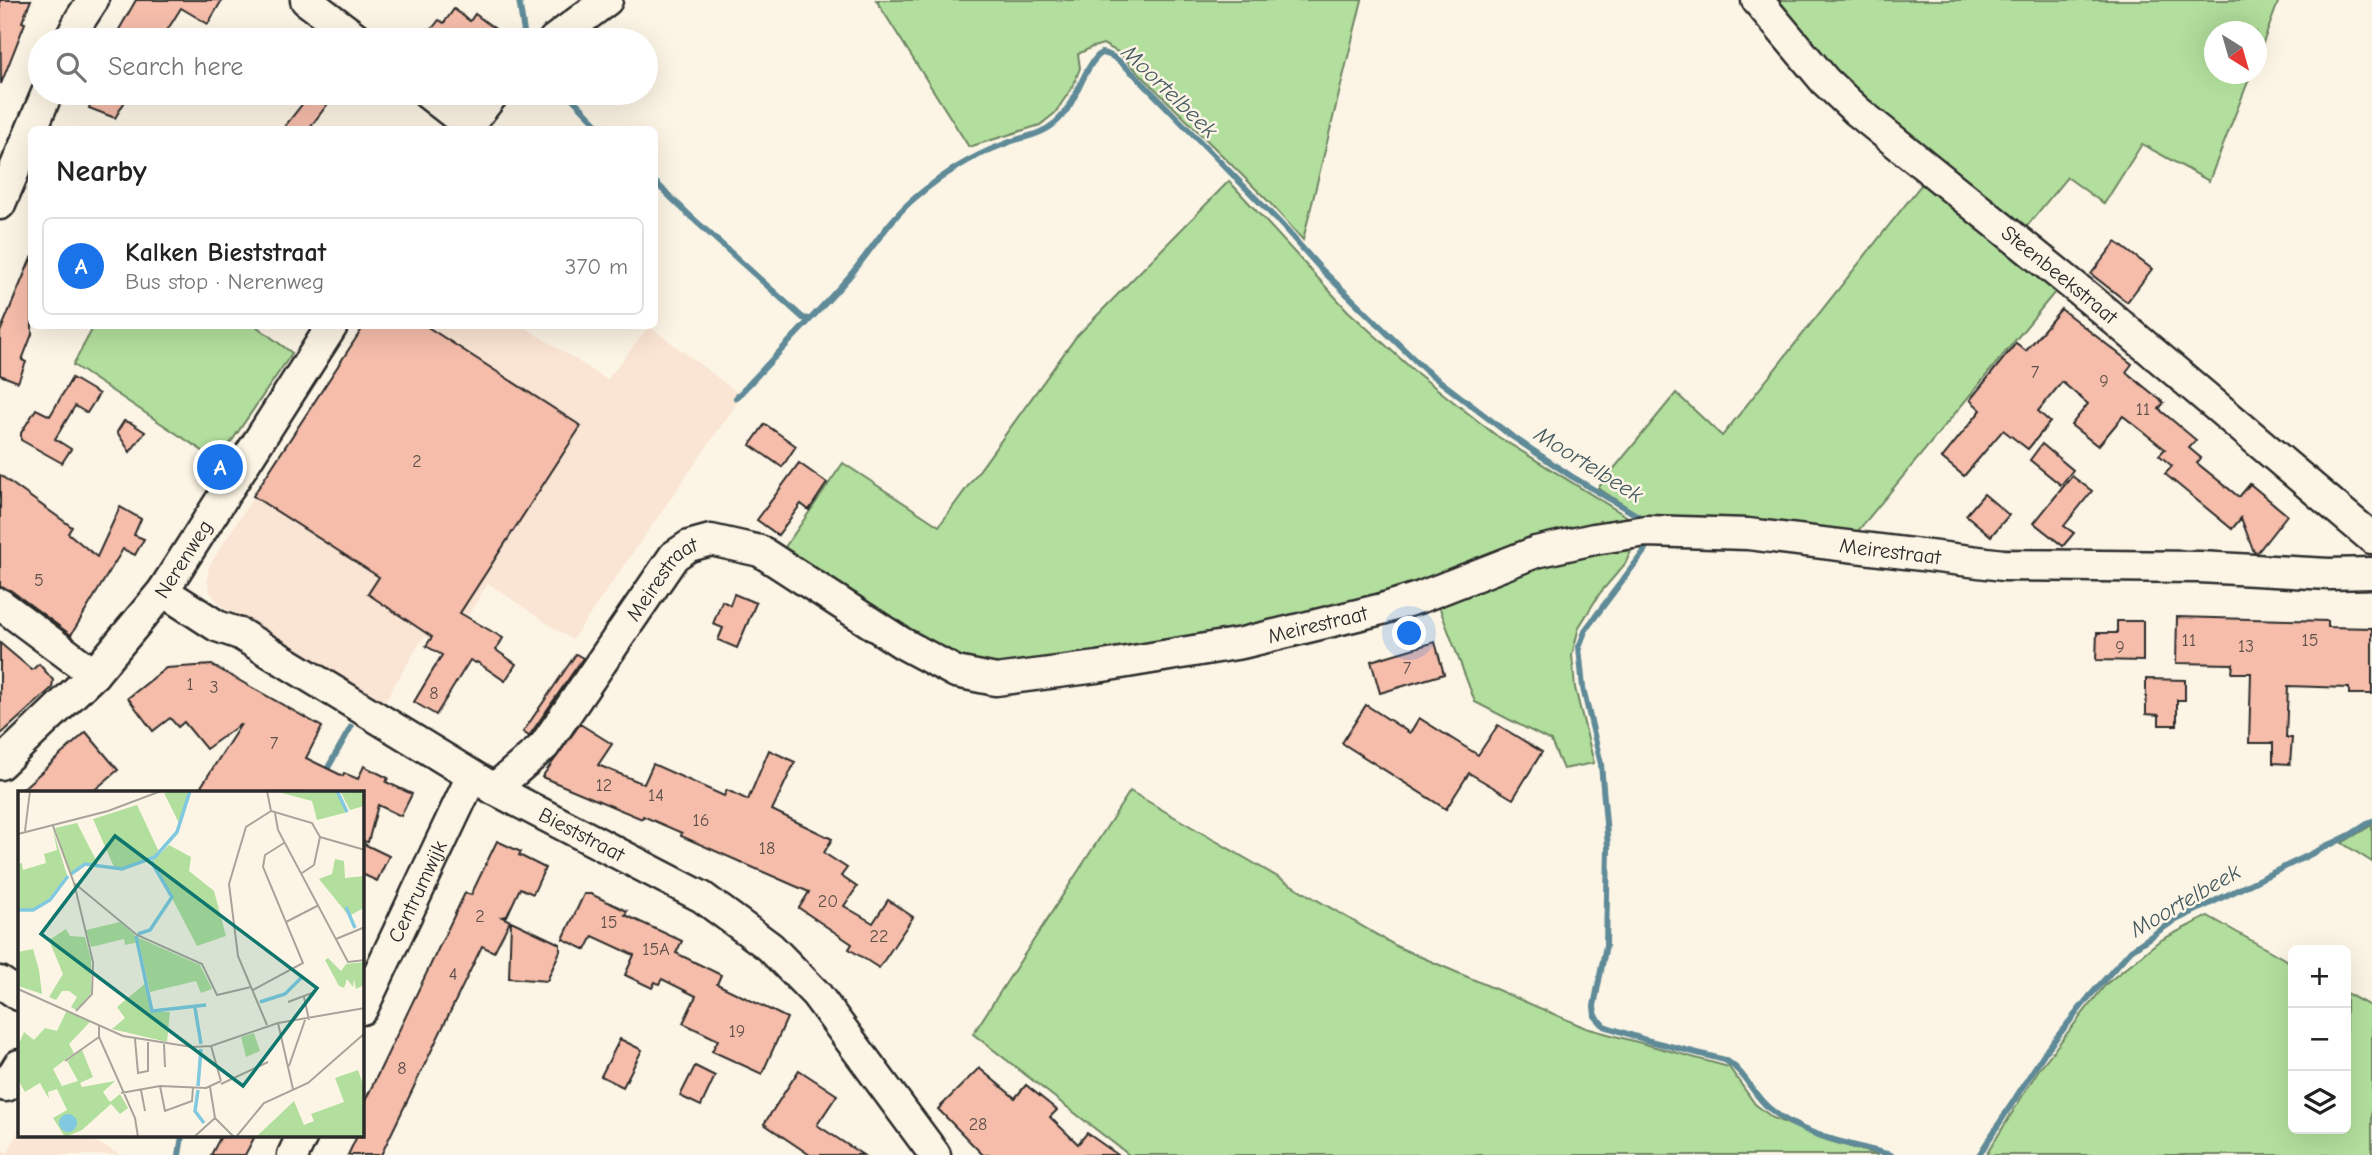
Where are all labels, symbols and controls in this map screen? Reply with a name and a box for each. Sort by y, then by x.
north arrow [2204,21,2267,84]
search box [28,28,658,105]
water label: Moortelbeek [1115,38,1224,144]
icon: search [52,48,90,86]
text: Search here [108,52,243,82]
text: Nearby [56,154,147,189]
street label: Steenbeekstraat [1997,220,2123,330]
text: Kalken Bieststraat [125,238,326,268]
text: A [75,253,87,280]
text: 370 m [565,253,628,280]
text: Bus stop · Nerenweg [125,268,324,295]
house number: 7 [2031,362,2040,383]
house number: 9 [2099,371,2109,392]
house number: 11 [2136,399,2150,420]
water label: Moortelbeek [1529,420,1649,509]
pin: A [197,441,243,493]
house number: 2 [412,451,422,472]
street label: Nerenweg [150,515,217,603]
street label: Meirestraat [621,532,701,626]
street label: Meirestraat [1838,533,1943,569]
house number: 5 [34,570,44,591]
street label: Meirestraat [1265,601,1371,648]
your location [1392,616,1426,650]
house number: 11 [2182,630,2196,651]
house number: 15 [2302,630,2318,651]
house number: 13 [2238,636,2254,657]
house number: 9 [2115,637,2125,658]
house number: 7 [1403,658,1412,679]
house number: 1 [186,674,194,695]
house number: 3 [209,677,219,698]
house number: 8 [429,683,439,704]
house number: 7 [270,733,279,754]
house number: 12 [596,775,612,796]
house number: 14 [648,785,664,806]
inset map [18,791,364,1138]
street label: Bieststraat [535,802,630,867]
house number: 16 [693,810,709,831]
street label: Centrumwijk [383,837,452,946]
house number: 18 [759,838,775,859]
water label: Moortelbeek [2124,858,2246,943]
house number: 20 [818,891,838,912]
house number: 2 [475,906,485,927]
house number: 15 [601,912,617,933]
house number: 22 [870,926,888,947]
house number: 15A [642,939,670,960]
map controls [2288,945,2351,1134]
button: + [2288,945,2351,1008]
house number: 4 [449,964,457,985]
button: − [2288,1008,2351,1071]
house number: 19 [729,1021,745,1042]
house number: 8 [397,1058,407,1079]
button: layers [2288,1071,2351,1134]
house number: 28 [969,1114,987,1135]

